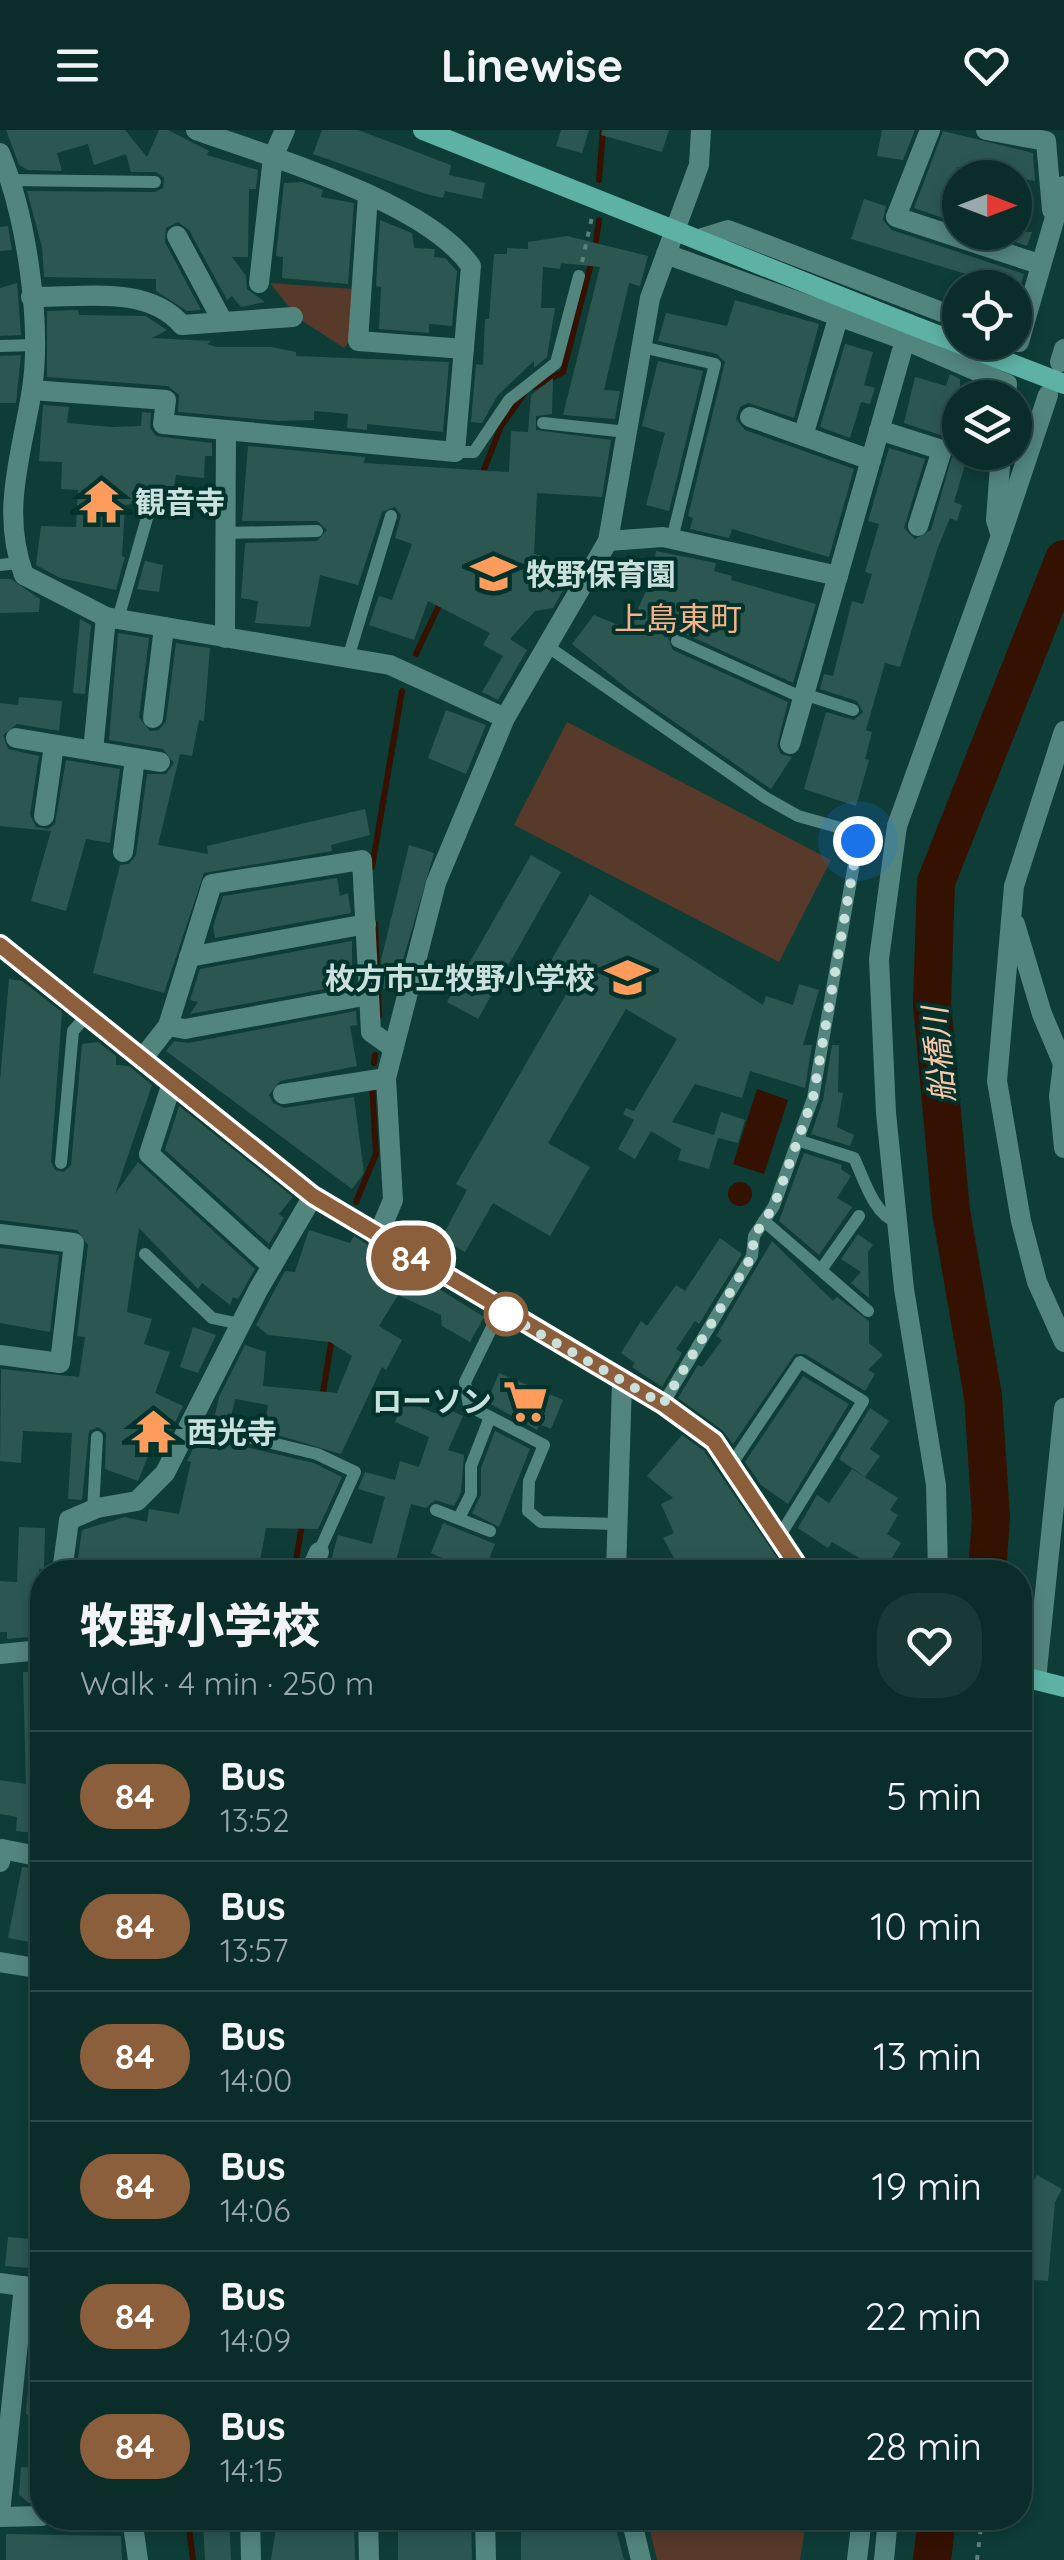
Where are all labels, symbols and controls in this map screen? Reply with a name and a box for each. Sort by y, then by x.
text: Linewise [441,37,623,93]
icon: menu [50,38,105,93]
icon: heart [959,38,1014,93]
north arrow [942,160,1032,250]
map controls [942,160,1032,470]
button: locate [942,270,1032,360]
button: layers [942,380,1032,470]
temple icon: 観音寺 [78,478,126,526]
place label: 観音寺 [135,483,225,521]
school or university icon: 牧野保育園 [469,550,517,598]
place label: 牧野保育園 [526,555,676,593]
district label: 上島東町 [614,598,742,638]
your location [833,816,883,866]
school or university icon: 枚方市立牧野小学校 [604,954,652,1002]
place label: 枚方市立牧野小学校 [325,959,595,997]
water label: 船橋川 [914,1002,962,1105]
line badge: 84 [366,1226,456,1290]
text: 84 [391,1236,431,1280]
unlabelled marker [485,1293,527,1335]
supermarket icon: ローソン [501,1377,549,1425]
place label: ローソン [372,1382,492,1420]
temple icon: 西光寺 [130,1408,178,1456]
place label: 西光寺 [187,1413,277,1451]
button: heart [877,1593,982,1698]
text: 牧野小学校 [80,1595,320,1655]
text: Walk · 4 min · 250 m [80,1663,374,1703]
text: Bus [220,1752,286,1800]
text: 5 min [886,1772,982,1820]
text: 84 [115,1774,155,1818]
text: 13:52 [220,1800,290,1840]
text: Bus [220,1882,286,1930]
text: 10 min [870,1902,982,1950]
text: 84 [115,1904,155,1948]
text: 13:57 [220,1930,288,1970]
text: Bus [220,2012,286,2060]
text: 13 min [873,2032,982,2080]
text: 84 [115,2034,155,2078]
text: 14:00 [220,2060,292,2100]
text: Bus [220,2142,286,2190]
text: 19 min [872,2162,982,2210]
text: 84 [115,2164,155,2208]
text: 14:06 [220,2190,290,2230]
text: Bus [220,2272,286,2320]
text: 22 min [865,2292,982,2340]
text: 84 [115,2294,155,2338]
text: 14:09 [220,2320,291,2360]
text: Bus [220,2402,286,2450]
text: 28 min [865,2422,982,2470]
text: 84 [115,2424,155,2468]
text: 14:15 [220,2450,284,2490]

